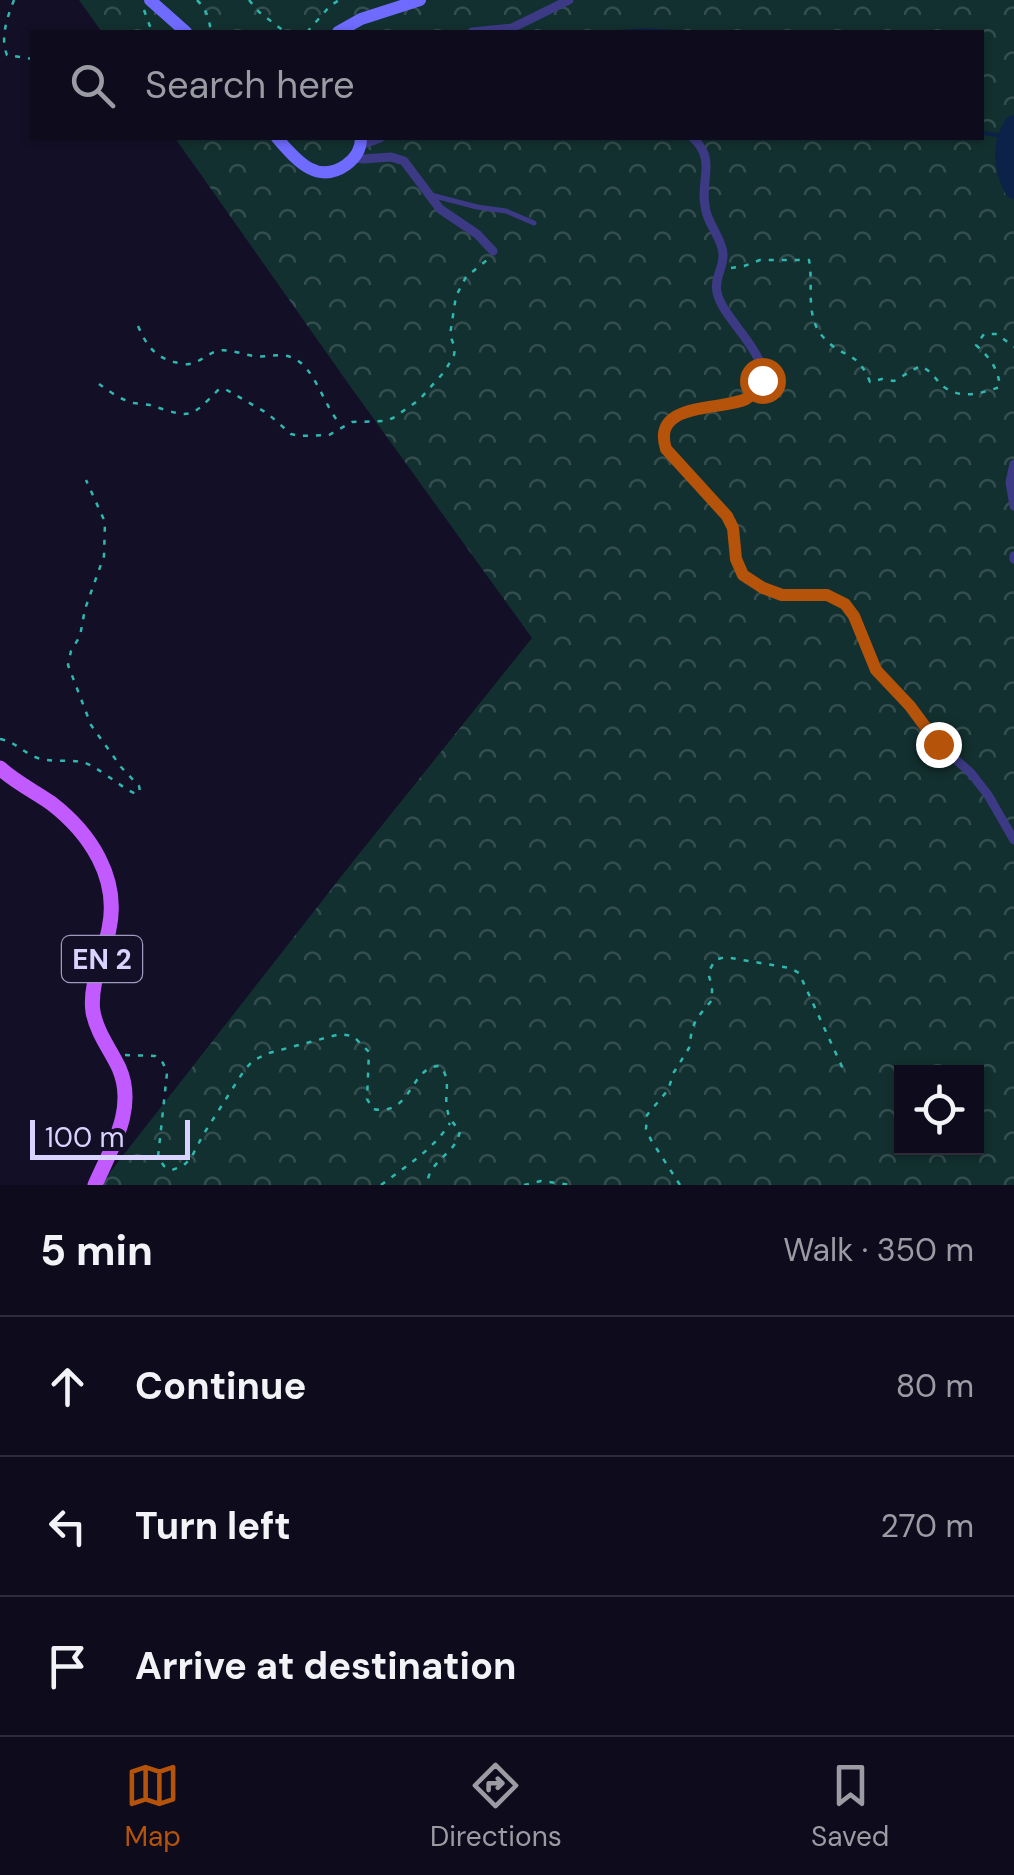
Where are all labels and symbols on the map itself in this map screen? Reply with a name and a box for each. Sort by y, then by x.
route start [740,358,786,404]
route end [916,722,962,768]
road number: EN 2 [62,936,142,982]
scale bar [30,1115,190,1160]

